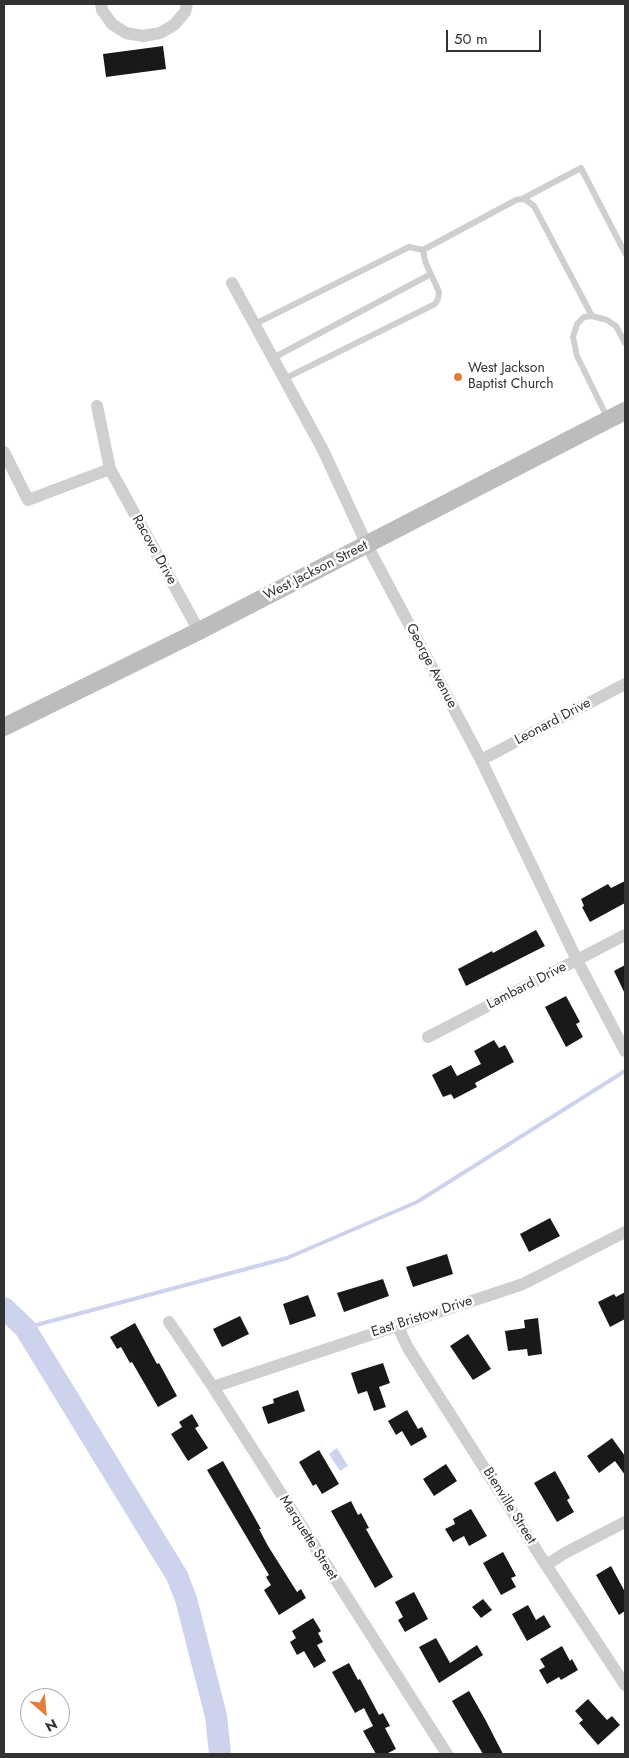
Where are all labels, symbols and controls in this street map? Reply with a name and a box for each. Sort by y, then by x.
scale bar [449,20,544,52]
text: 50 m [454,28,488,50]
place label: West Jackson Baptist Church [468,361,554,394]
marker: West Jackson Baptist Church [452,371,464,383]
street label: Racove Drive [128,512,180,588]
street label: West Jackson Street [261,538,371,604]
street label: George Avenue [402,621,460,711]
street label: Leonard Drive [512,695,594,749]
street label: Lambard Drive [485,959,569,1013]
street label: East Bristow Drive [369,1293,475,1341]
street label: Bienville Street [479,1465,539,1547]
street label: Marquette Street [275,1493,341,1583]
north arrow [20,1688,70,1738]
text: N [42,1714,61,1737]

